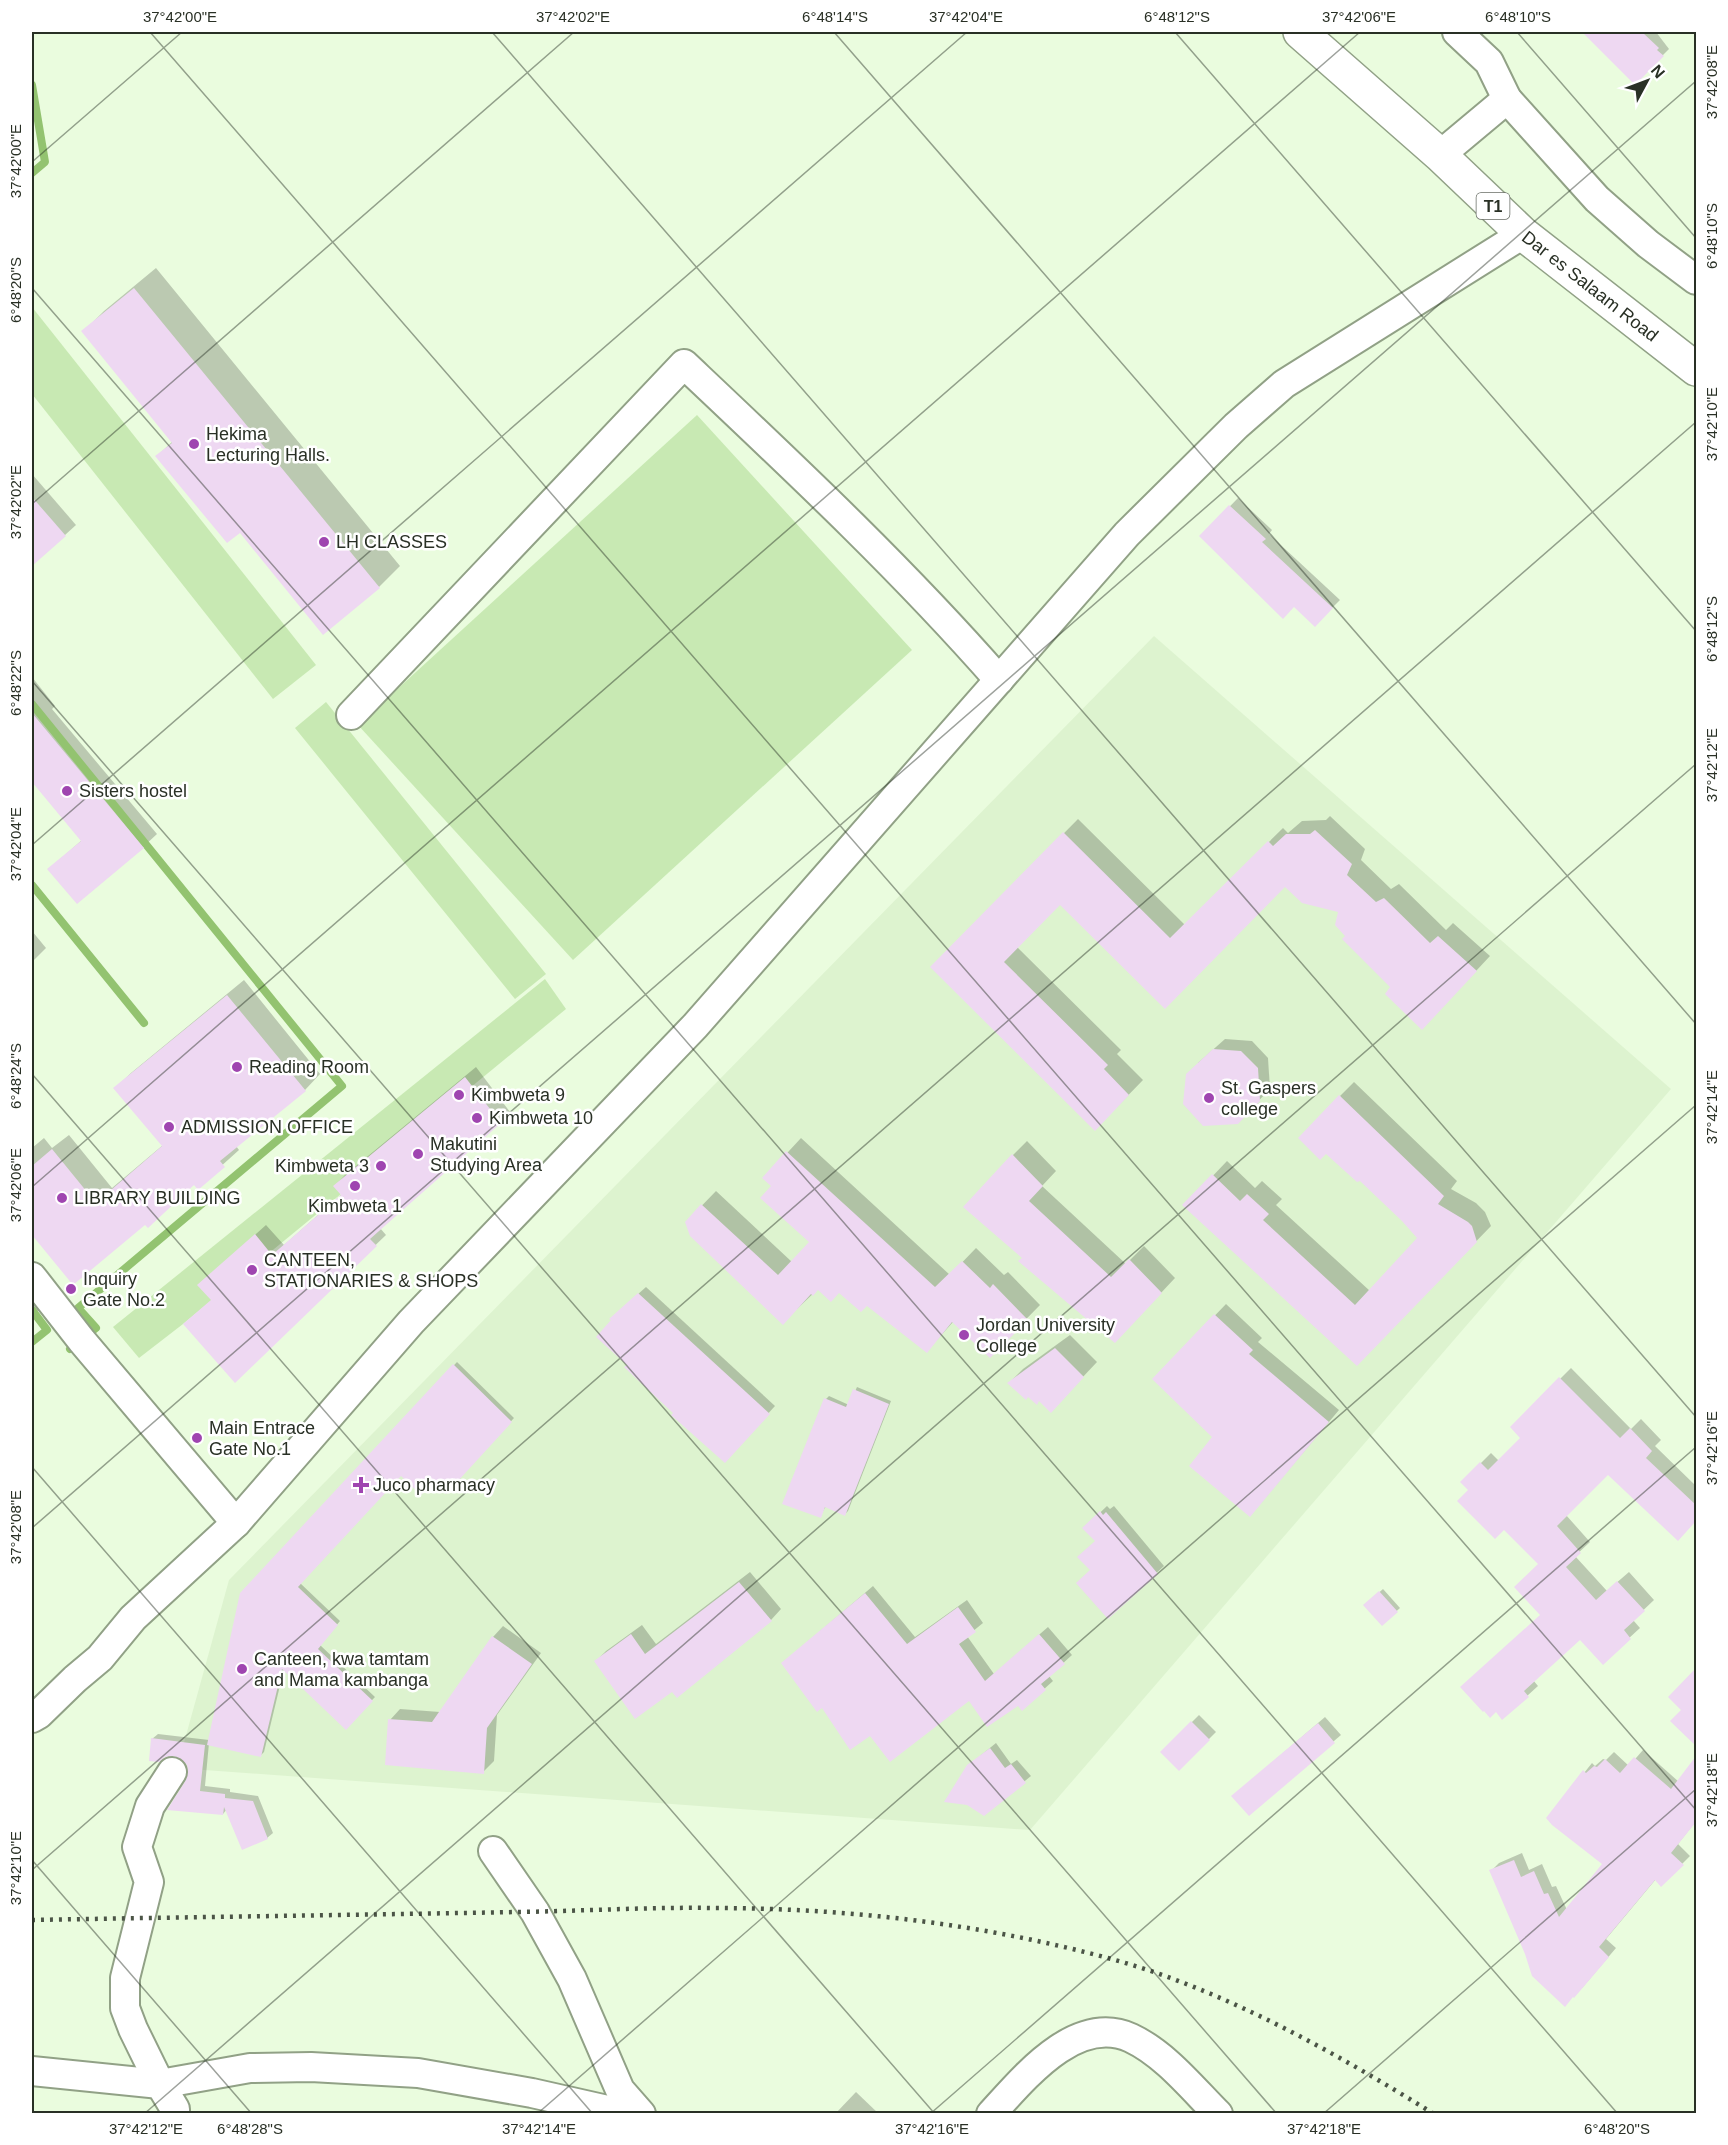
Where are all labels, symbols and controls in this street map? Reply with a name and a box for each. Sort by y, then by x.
text: 37°42'00"E [143,8,217,25]
text: 37°42'02"E [536,8,610,25]
text: 6°48'14"S [802,8,868,25]
text: 37°42'04"E [929,8,1003,25]
text: 6°48'12"S [1144,8,1210,25]
text: 37°42'06"E [1322,8,1396,25]
text: 6°48'10"S [1485,8,1551,25]
text: 37°42'08"E [1703,45,1720,119]
north arrow [1617,51,1677,111]
text: N [1648,62,1668,81]
text: 37°42'00"E [7,124,24,198]
road number: T1 [1476,193,1510,219]
text: 6°48'10"S [1703,203,1720,269]
street label: Dar es Salaam Road [1518,227,1662,346]
text: 6°48'20"S [7,257,24,323]
text: 37°42'10"E [1703,387,1720,461]
place label: Hekima Lecturing Halls. [206,424,330,465]
marker: Hekima Lecturing Halls. [187,437,201,451]
text: 37°42'02"E [7,465,24,539]
place label: LH CLASSES [336,532,447,552]
marker: LH CLASSES [317,535,331,549]
text: 6°48'12"S [1703,596,1720,662]
text: 6°48'22"S [7,650,24,716]
text: 37°42'12"E [1703,728,1720,802]
place label: Sisters hostel [79,781,187,801]
marker: Sisters hostel [60,784,74,798]
text: 37°42'04"E [7,807,24,881]
text: 6°48'24"S [7,1043,24,1109]
place label: Reading Room [249,1057,369,1077]
marker: Reading Room [230,1060,244,1074]
text: 37°42'14"E [1703,1070,1720,1144]
place label: St. Gaspers college [1221,1078,1316,1119]
place label: Kimbweta 9 [471,1085,565,1105]
marker: Kimbweta 9 [452,1088,466,1102]
marker: St. Gaspers college [1202,1091,1216,1105]
place label: Kimbweta 10 [489,1108,593,1128]
marker: Kimbweta 10 [470,1111,484,1125]
place label: ADMISSION OFFICE [181,1117,353,1137]
marker: ADMISSION OFFICE [162,1120,176,1134]
place label: Makutini Studying Area [430,1134,543,1175]
marker: Makutini Studying Area [411,1147,425,1161]
text: 37°42'06"E [7,1148,24,1222]
place label: Kimbweta 3 [275,1156,369,1176]
marker: Kimbweta 3 [374,1159,388,1173]
marker: Kimbweta 1 [348,1179,362,1193]
place label: LIBRARY BUILDING [74,1188,240,1208]
marker: LIBRARY BUILDING [55,1191,69,1205]
place label: Kimbweta 1 [308,1196,402,1216]
place label: CANTEEN, STATIONARIES & SHOPS [264,1250,478,1291]
marker: CANTEEN, STATIONARIES & SHOPS [245,1263,259,1277]
place label: Inquiry Gate No.2 [83,1269,165,1310]
marker: Inquiry Gate No.2 [64,1282,78,1296]
place label: Jordan University College [976,1315,1115,1356]
marker: Jordan University College [957,1328,971,1342]
text: 37°42'16"E [1703,1411,1720,1485]
place label: Main Entrace Gate No.1 [209,1418,315,1459]
marker: Main Entrace Gate No.1 [190,1431,204,1445]
place label: Juco pharmacy [373,1475,495,1495]
marker: Juco pharmacy [354,1478,368,1492]
text: 37°42'08"E [7,1490,24,1564]
place label: Canteen, kwa tamtam and Mama kambanga [254,1649,429,1690]
marker: Canteen, kwa tamtam and Mama kambanga [235,1662,249,1676]
text: 37°42'18"E [1703,1753,1720,1827]
text: 37°42'10"E [7,1831,24,1905]
text: 37°42'12"E [109,2120,183,2137]
text: 6°48'28"S [217,2120,283,2137]
text: 37°42'14"E [502,2120,576,2137]
text: 37°42'16"E [895,2120,969,2137]
text: 37°42'18"E [1287,2120,1361,2137]
text: 6°48'20"S [1584,2120,1650,2137]

